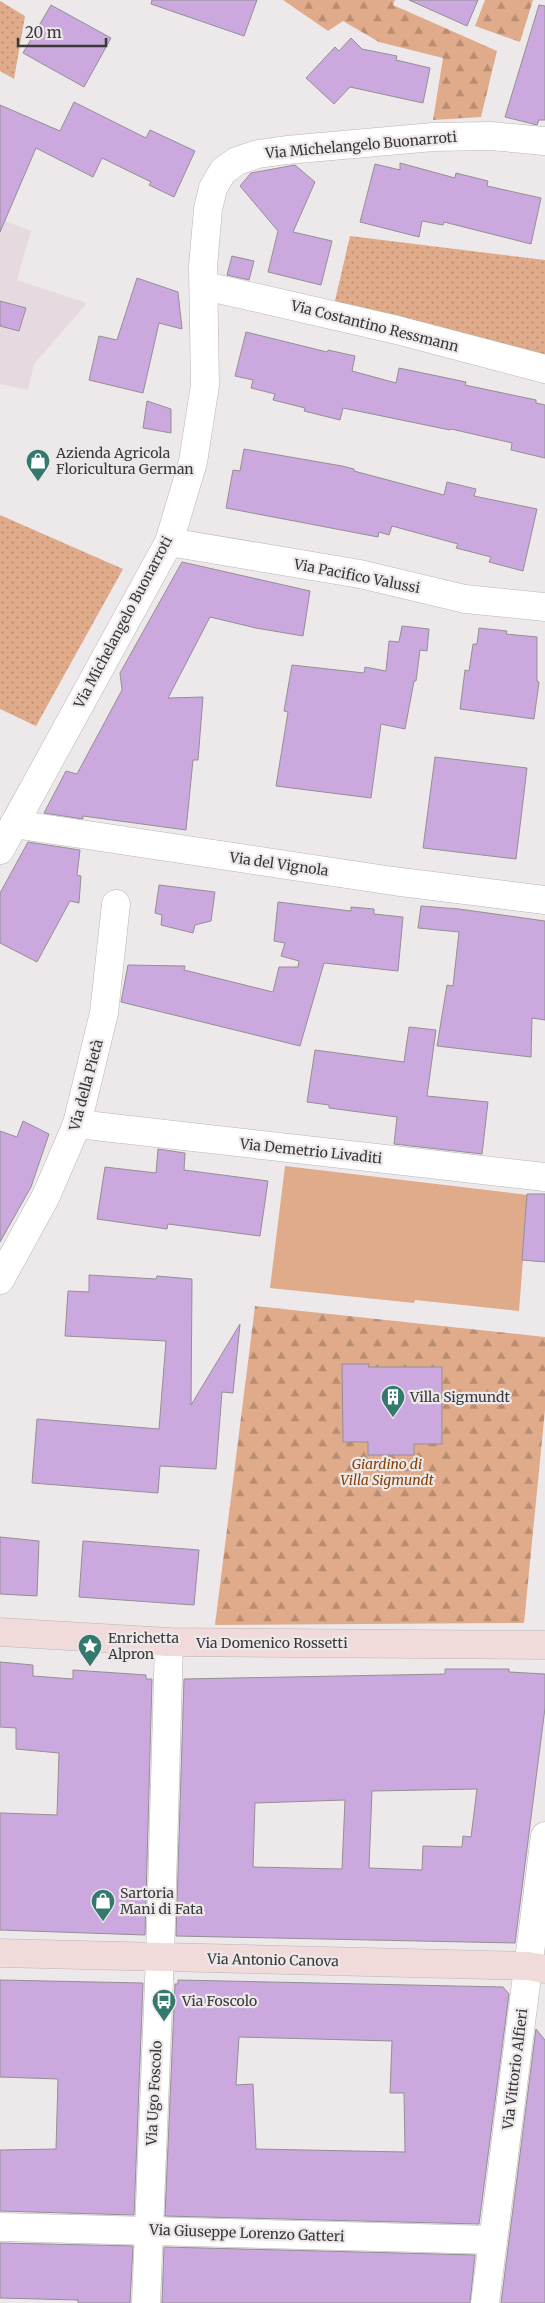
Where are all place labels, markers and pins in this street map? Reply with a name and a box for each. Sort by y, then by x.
place label: Azienda Agricola Floricultura German [55,444,194,478]
shop icon: Azienda Agricola Floricultura German [25,448,51,482]
building icon: Villa Sigmundt [380,1384,406,1418]
place label: Villa Sigmundt [409,1388,510,1406]
place label: Enrichetta Alpron [107,1629,179,1663]
place icon: Enrichetta Alpron [77,1633,103,1667]
place label: Sartoria Mani di Fata [120,1884,204,1918]
shop icon: Sartoria Mani di Fata [90,1888,116,1922]
bus stop icon: Via Foscolo [151,1988,177,2022]
place label: Via Foscolo [181,1992,257,2010]

